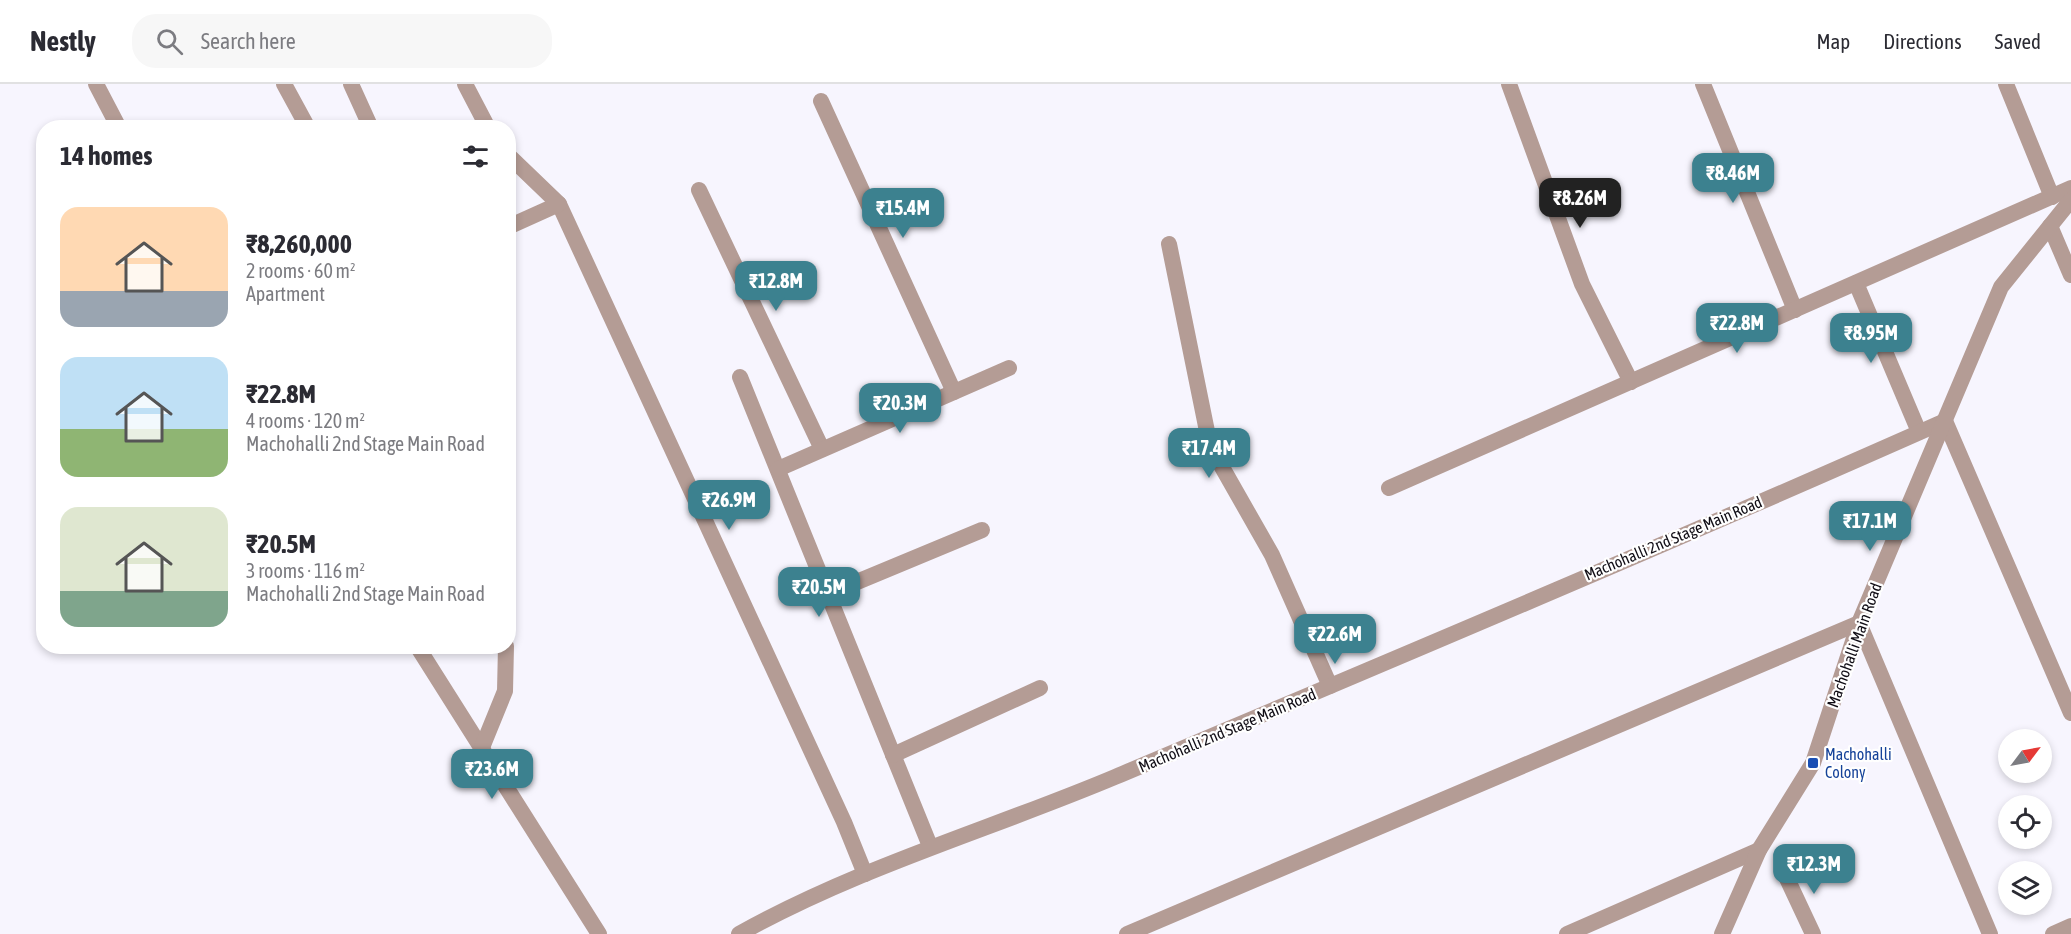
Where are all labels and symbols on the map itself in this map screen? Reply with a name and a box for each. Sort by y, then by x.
pin: ₹8.46M [1684,153,1782,204]
pin: ₹8.26M [1531,178,1629,229]
pin: ₹15.4M [854,188,952,239]
pin: ₹12.8M [727,261,825,312]
pin: ₹22.8M [1688,303,1786,354]
pin: ₹8.95M [1822,313,1920,364]
pin: ₹20.3M [851,383,949,434]
pin: ₹17.4M [1160,428,1258,479]
pin: ₹26.9M [680,480,778,531]
street label: Machohalli 2nd Stage Main Road [1582,492,1765,585]
pin: ₹17.1M [1821,501,1919,552]
pin: ₹20.5M [770,567,868,618]
street label: Machohalli Main Road [1823,580,1885,710]
pin: ₹22.6M [1286,614,1384,665]
street label: Machohalli 2nd Stage Main Road [1136,684,1319,777]
north arrow [1998,729,2052,783]
place label: Machohalli Colony [1825,745,1892,782]
pin: ₹23.6M [443,749,541,800]
marker: Machohalli Colony [1806,756,1820,770]
pin: ₹12.3M [1765,844,1863,895]

